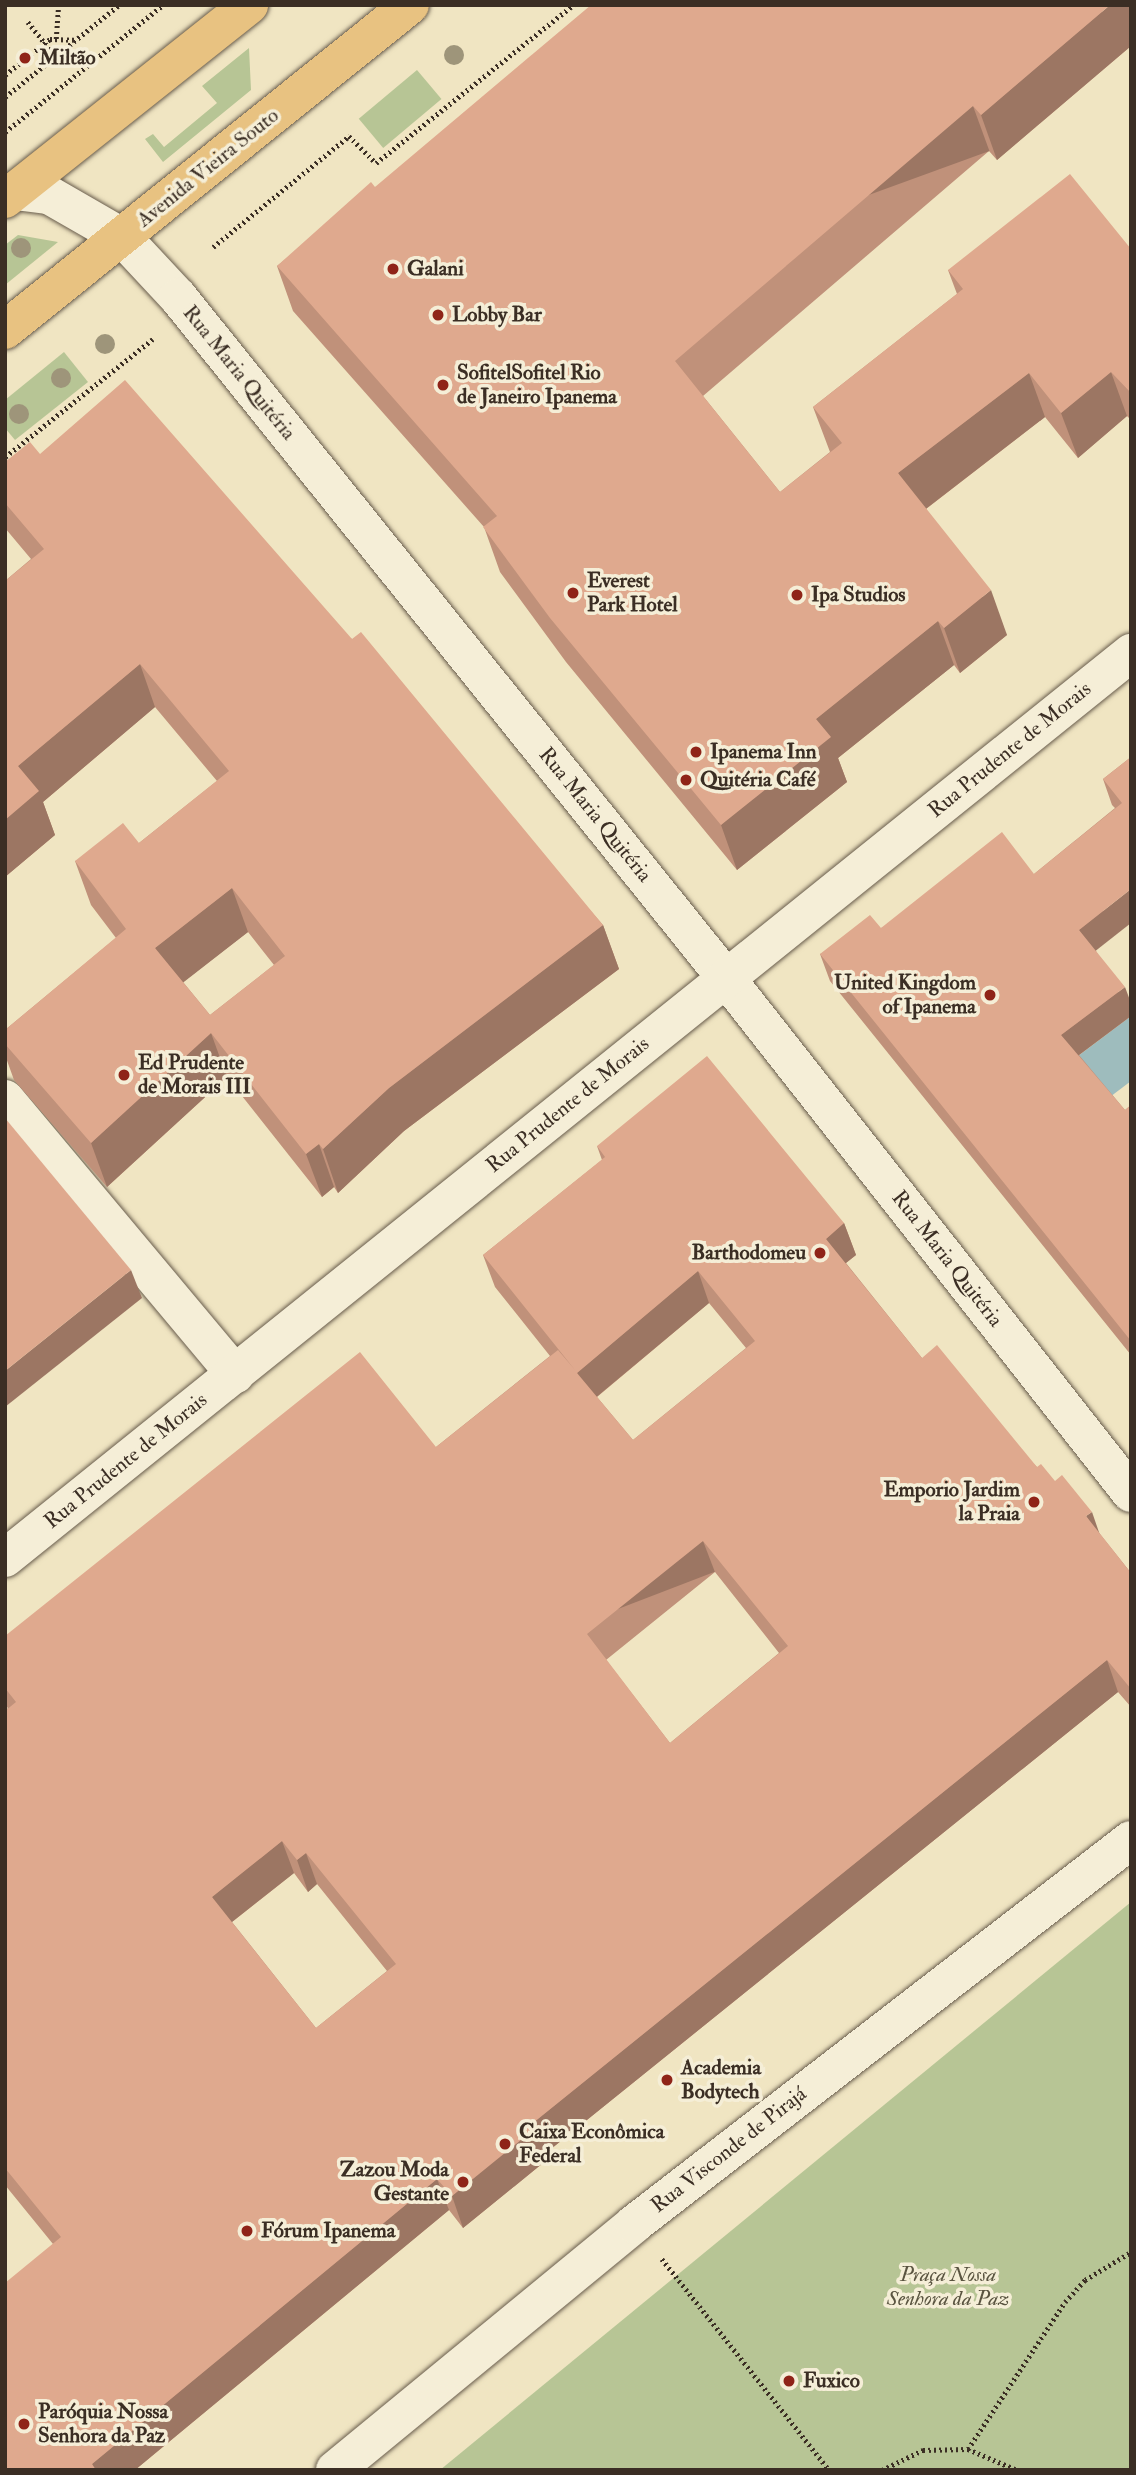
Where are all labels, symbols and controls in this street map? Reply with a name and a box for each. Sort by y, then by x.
place label: Miltão [39,45,96,71]
marker: Miltão [17,50,33,66]
street label: Avenida Vieira Souto [132,103,284,233]
place label: Galani [407,256,464,282]
marker: Galani [385,261,401,277]
street label: Rua Maria Quitéria [177,301,301,445]
place label: Lobby Bar [452,302,542,328]
marker: Lobby Bar [430,307,446,323]
place label: SofitelSofitel Rio de Janeiro Ipanema [457,360,617,410]
marker: SofitelSofitel Rio de Janeiro Ipanema [435,377,451,393]
place label: Everest Park Hotel [587,568,678,618]
place label: Ipa Studios [811,582,906,608]
marker: Everest Park Hotel [565,585,581,601]
marker: Ipa Studios [789,587,805,603]
street label: Rua Prudente de Morais [924,677,1096,823]
place label: Ipanema Inn [710,739,817,765]
street label: Rua Maria Quitéria [533,743,657,887]
marker: Ipanema Inn [688,744,704,760]
place label: Quitéria Café [700,767,815,793]
marker: Quitéria Café [678,772,694,788]
place label: United Kingdom of Ipanema [834,970,976,1020]
marker: United Kingdom of Ipanema [982,987,998,1003]
street label: Rua Prudente de Morais [482,1032,654,1178]
place label: Ed Prudente de Morais III [138,1050,251,1100]
marker: Ed Prudente de Morais III [116,1067,132,1083]
street label: Rua Maria Quitéria [886,1186,1008,1332]
place label: Barthodomeu [692,1240,806,1266]
marker: Barthodomeu [812,1245,828,1261]
street label: Rua Prudente de Morais [40,1388,212,1534]
place label: Emporio Jardim la Praia [883,1477,1020,1527]
marker: Emporio Jardim la Praia [1026,1494,1042,1510]
place label: Academia Bodytech [681,2055,761,2105]
marker: Academia Bodytech [659,2072,675,2088]
street label: Rua Visconde de Pirajá [646,2081,812,2219]
place label: Caixa Econômica Federal [519,2119,664,2169]
marker: Caixa Econômica Federal [497,2136,513,2152]
place label: Zazou Moda Gestante [340,2157,449,2207]
marker: Zazou Moda Gestante [455,2174,471,2190]
place label: Fórum Ipanema [261,2218,395,2244]
marker: Fórum Ipanema [239,2223,255,2239]
park label: Praça Nossa Senhora da Paz [887,2262,1009,2312]
place label: Fuxico [803,2368,860,2394]
marker: Fuxico [781,2373,797,2389]
place label: Paróquia Nossa Senhora da Paz [38,2399,168,2449]
marker: Paróquia Nossa Senhora da Paz [16,2416,32,2432]

